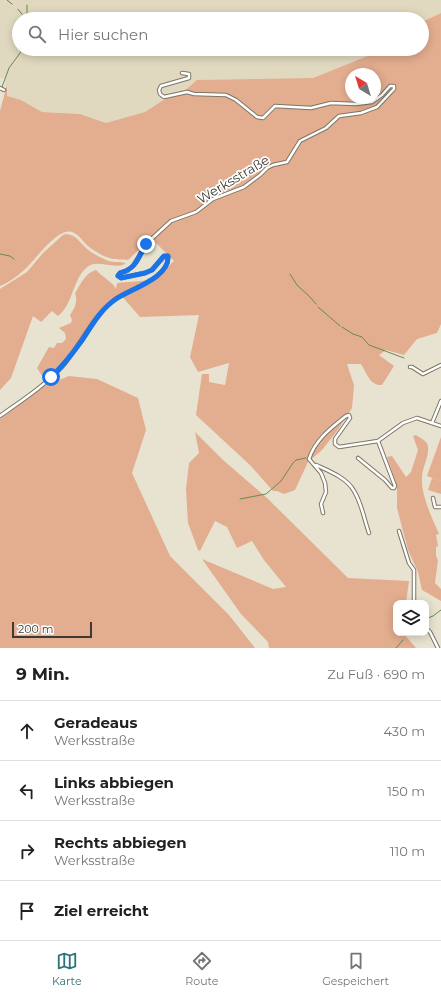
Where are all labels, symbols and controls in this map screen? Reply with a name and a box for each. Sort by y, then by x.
search box [12,12,429,56]
icon: search [26,23,48,45]
text: Hier suchen [58,25,148,44]
north arrow [345,68,381,104]
street label: Werksstraße [194,151,272,207]
route end [137,235,155,253]
route start [42,368,60,386]
map controls [393,600,429,636]
button: layers [393,600,429,636]
scale bar [12,620,92,639]
text: 200 m [18,622,53,636]
text: 9 Min. [16,664,69,684]
text: Zu Fuß · 690 m [327,666,425,682]
text: Geradeaus [54,713,137,732]
icon: ahead [16,720,38,742]
text: 430 m [383,723,425,739]
text: Werksstraße [54,732,135,748]
text: Links abbiegen [54,773,174,792]
icon: left [16,780,38,802]
text: 150 m [387,783,425,799]
text: Werksstraße [54,792,135,808]
text: Rechts abbiegen [54,833,187,852]
icon: right [16,840,38,862]
text: 110 m [390,843,425,859]
text: Werksstraße [54,852,135,868]
icon: arrive [16,900,38,922]
text: Ziel erreicht [54,901,149,920]
tab: Karte [52,950,82,988]
tab: Route [185,950,218,988]
tab: Gespeichert [322,950,389,988]

